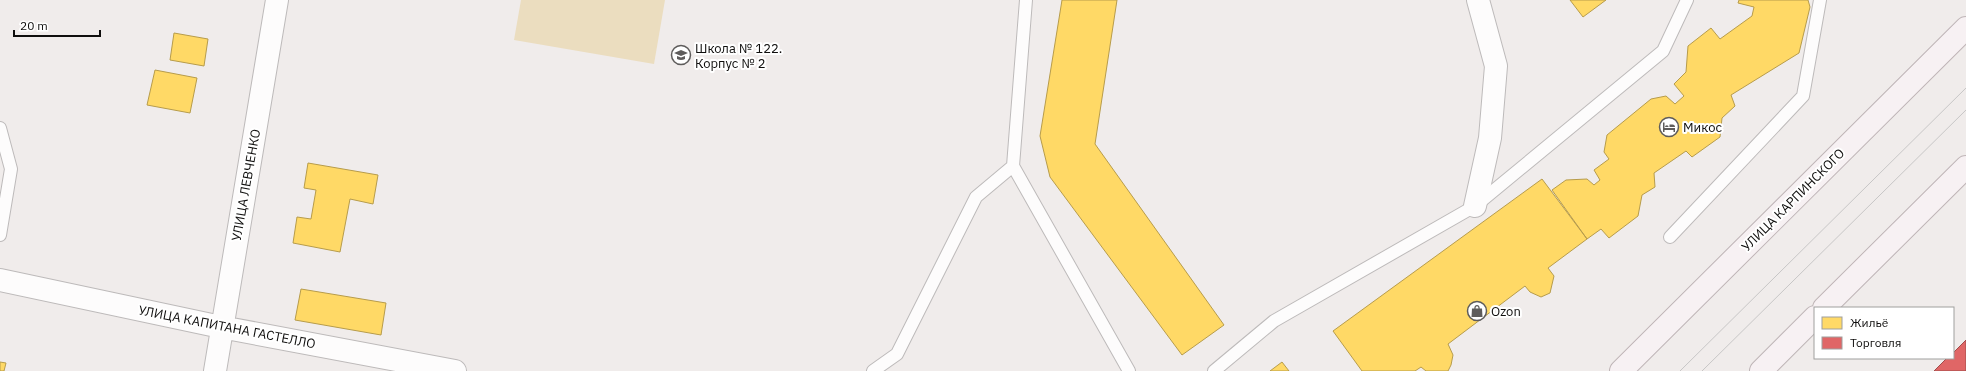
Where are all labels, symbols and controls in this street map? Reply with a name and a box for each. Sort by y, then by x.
scale bar [14,12,100,38]
text: 20 m [20,18,48,33]
place label: Школа № 122. Корпус № 2 [695,40,782,72]
school or university icon: Школа № 122. Корпус № 2 [670,44,692,66]
hotel icon: Микос [1658,116,1680,138]
place label: Микос [1683,119,1722,136]
street label: УЛИЦА ЛЕВЧЕНКО [228,128,264,242]
street label: УЛИЦА КАРПИНСКОГО [1738,145,1848,255]
shop icon: Ozon [1466,300,1488,322]
street label: УЛИЦА КАПИТАНА ГАСТЕЛЛО [137,301,317,353]
place label: Ozon [1491,303,1521,320]
legend [1814,307,1954,359]
text: Жильё [1850,315,1889,330]
text: Торговля [1850,335,1901,350]

